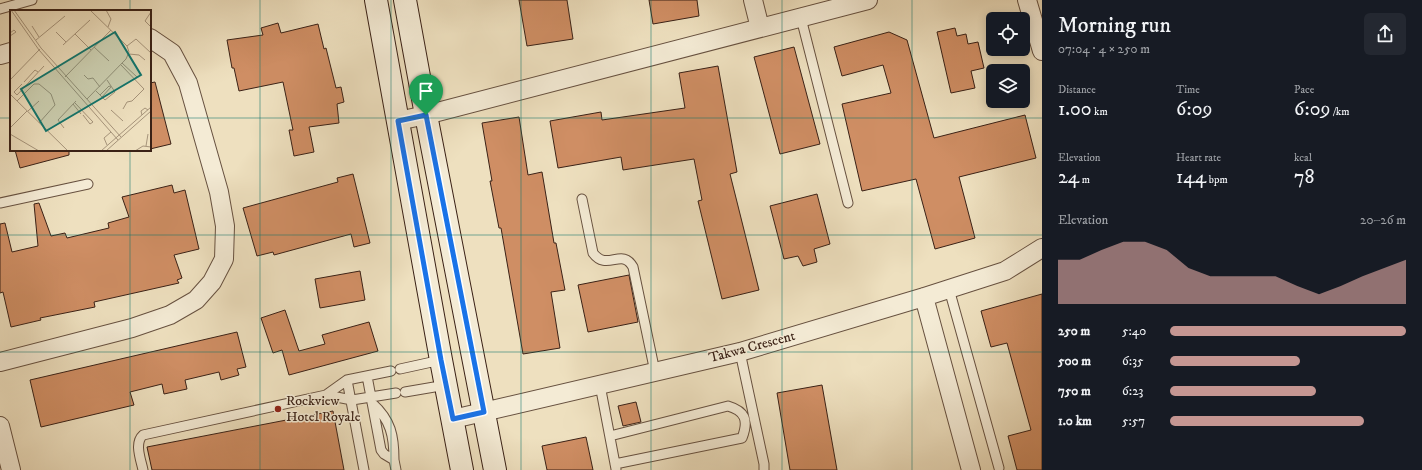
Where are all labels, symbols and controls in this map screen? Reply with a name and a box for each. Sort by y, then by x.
inset map [10,10,151,151]
map controls [986,12,1030,108]
button: locate [986,12,1030,56]
text: Morning run [1058,12,1171,39]
button: share [1364,13,1406,55]
text: 07:04 · 4 × 250 m [1058,41,1150,57]
button: layers [986,64,1030,108]
pin [409,74,443,115]
icon: arrive [415,80,437,102]
text: Distance [1058,83,1096,97]
text: Time [1176,83,1200,97]
text: Pace [1294,83,1314,97]
text: 1.00 [1058,97,1092,122]
text: 6:09 [1176,97,1212,122]
text: 6:09 [1294,97,1330,122]
text: km [1092,105,1108,119]
text: /km [1330,105,1349,119]
text: Elevation [1058,151,1101,165]
text: Heart rate [1176,151,1221,165]
text: kcal [1294,151,1312,165]
text: 24 [1058,165,1079,190]
text: 144 [1176,165,1206,190]
text: 78 [1294,165,1315,190]
text: m [1079,173,1090,187]
text: bpm [1206,173,1228,187]
text: Elevation [1058,212,1108,228]
text: 20–26 m [1360,212,1406,228]
text: 250 m [1058,323,1090,339]
text: 5:40 [1122,323,1146,339]
street label: Takwa Crescent [707,327,798,367]
text: 500 m [1058,353,1091,369]
text: 6:35 [1122,353,1143,369]
text: 750 m [1058,383,1091,399]
text: 6:23 [1122,383,1143,399]
place label: Rockview Hotel Royale [286,392,361,426]
marker: Rockview Hotel Royale [273,404,283,414]
text: 1.0 km [1058,413,1092,429]
text: 5:57 [1122,413,1145,429]

